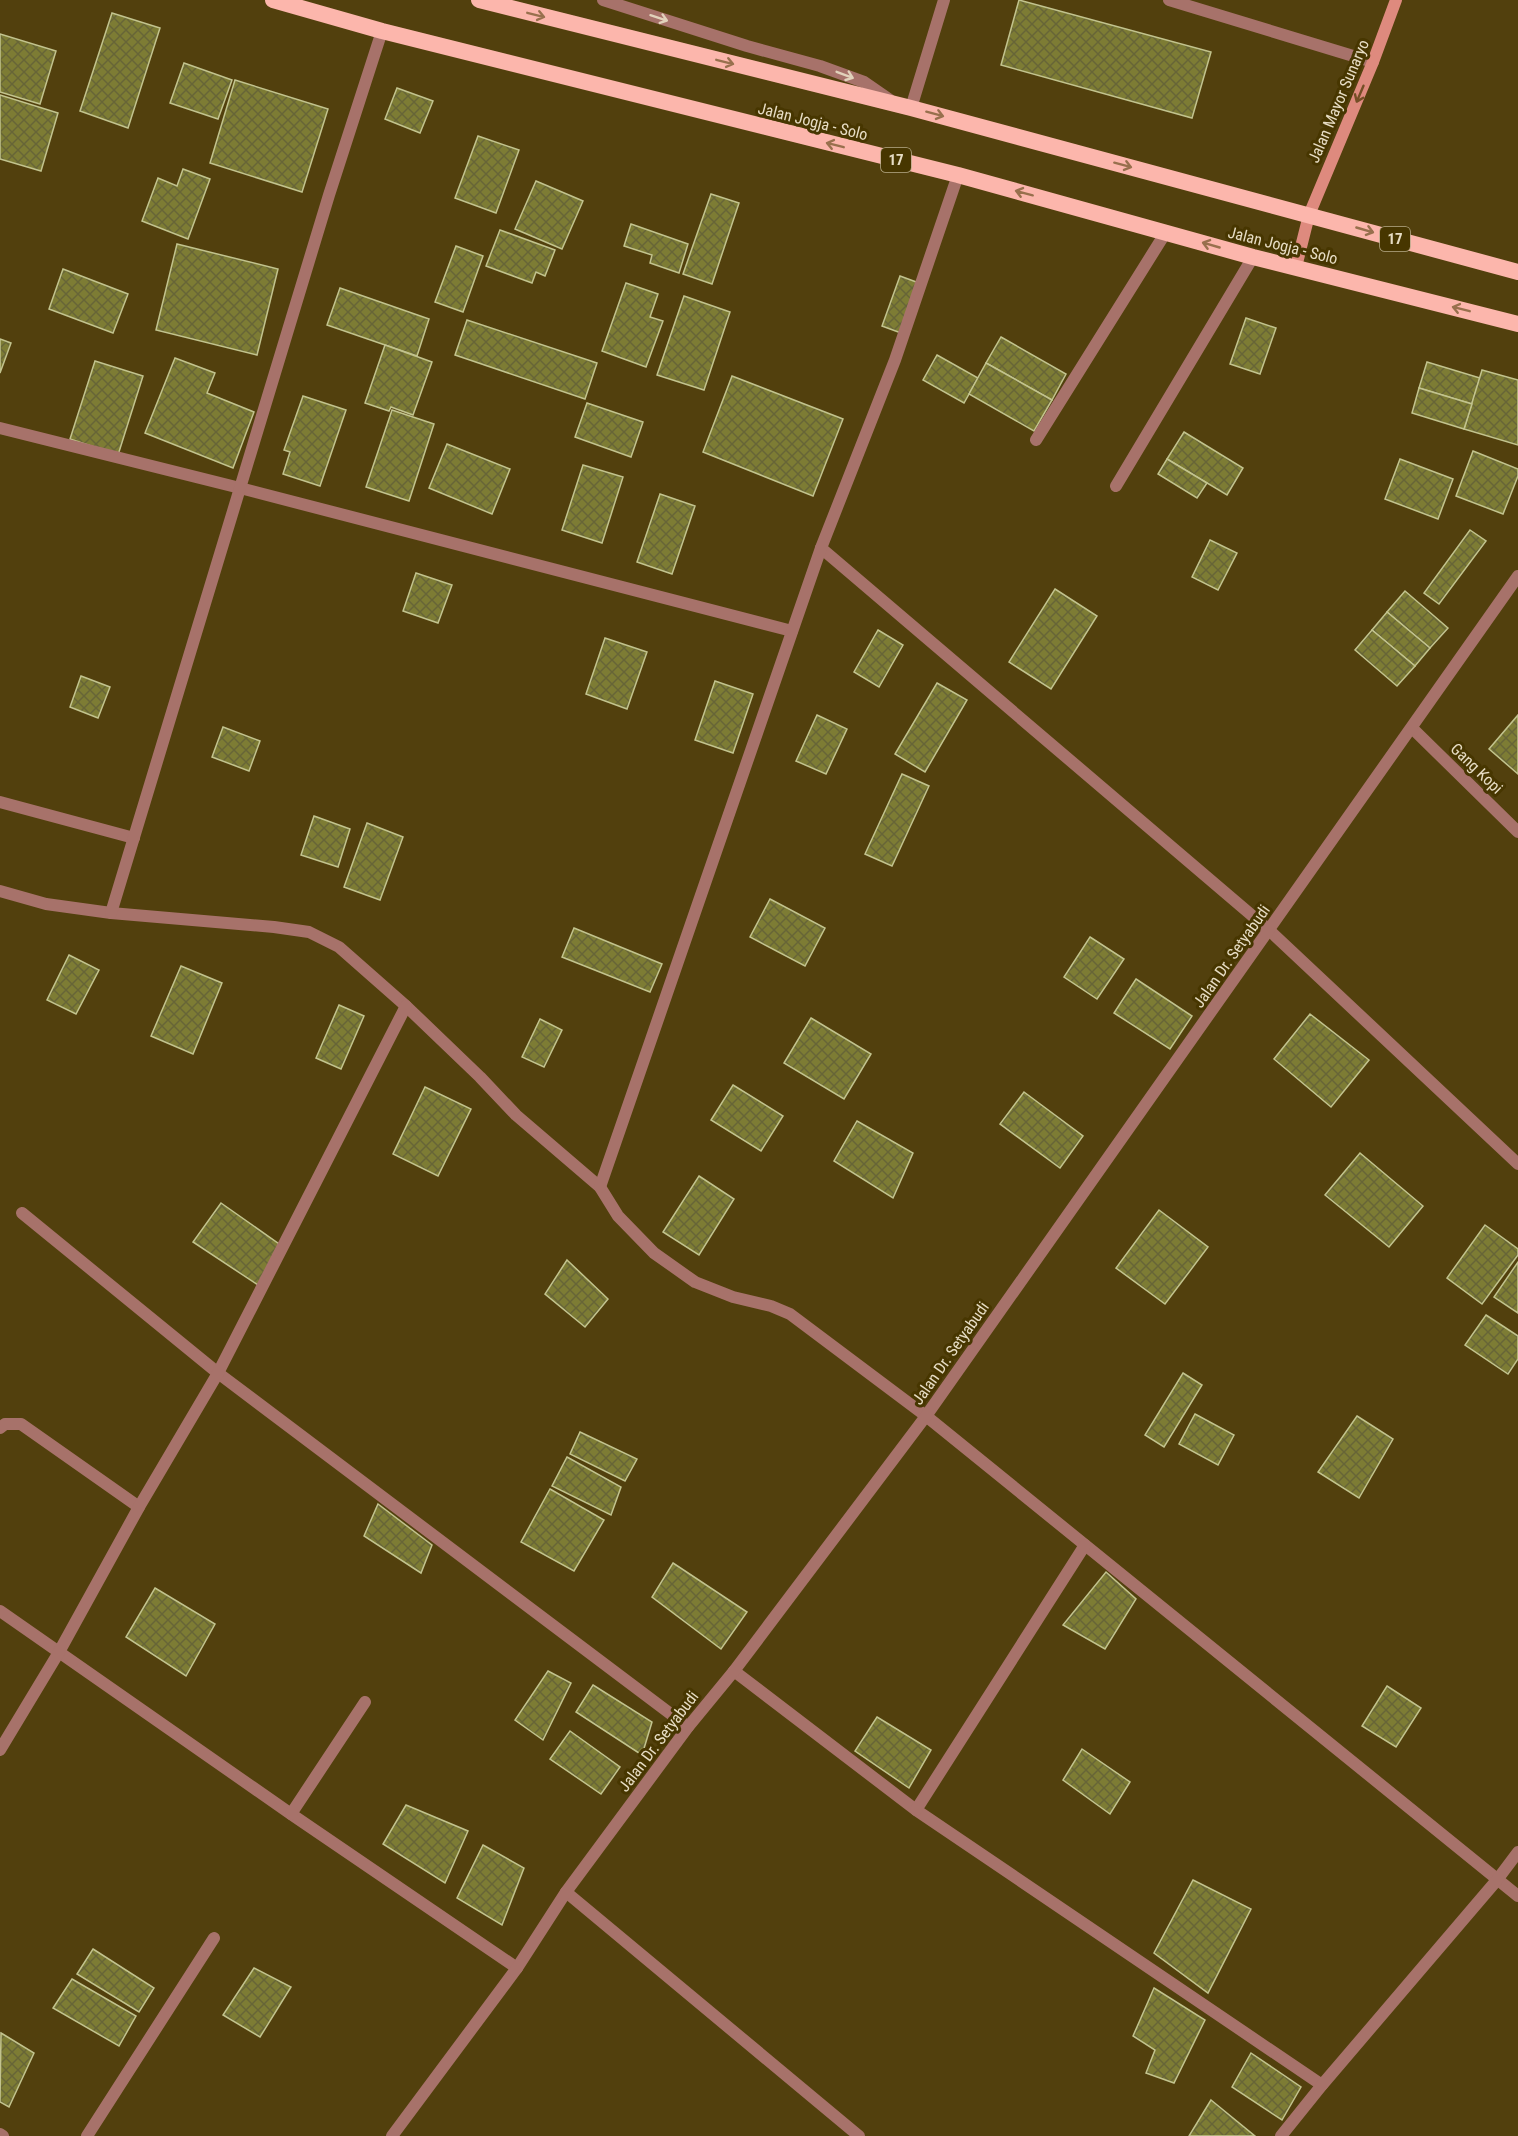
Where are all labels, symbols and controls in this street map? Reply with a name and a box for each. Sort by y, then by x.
one-way arrow [526,9,545,21]
one-way arrow [649,13,668,24]
street label: Jalan Mayor Sunaryo [1304,37,1373,166]
one-way arrow [715,56,734,68]
one-way arrow [836,70,854,81]
one-way arrow [1354,84,1365,102]
street label: Jalan Jogja - Solo [756,99,870,144]
one-way arrow [925,109,944,121]
one-way arrow [825,138,844,150]
road number: 17 [881,148,911,172]
one-way arrow [1113,160,1132,171]
one-way arrow [1014,187,1033,198]
street label: Jalan Jogja - Solo [1226,223,1340,268]
one-way arrow [1356,225,1375,237]
road number: 17 [1380,227,1410,251]
one-way arrow [1202,239,1221,250]
one-way arrow [1452,303,1471,315]
street label: Gang Kopi [1447,739,1506,798]
street label: Jalan Dr. Setyabudi [1189,901,1274,1011]
street label: Jalan Dr. Setyabudi [908,1298,993,1408]
street label: Jalan Dr. Setyabudi [614,1687,702,1795]

